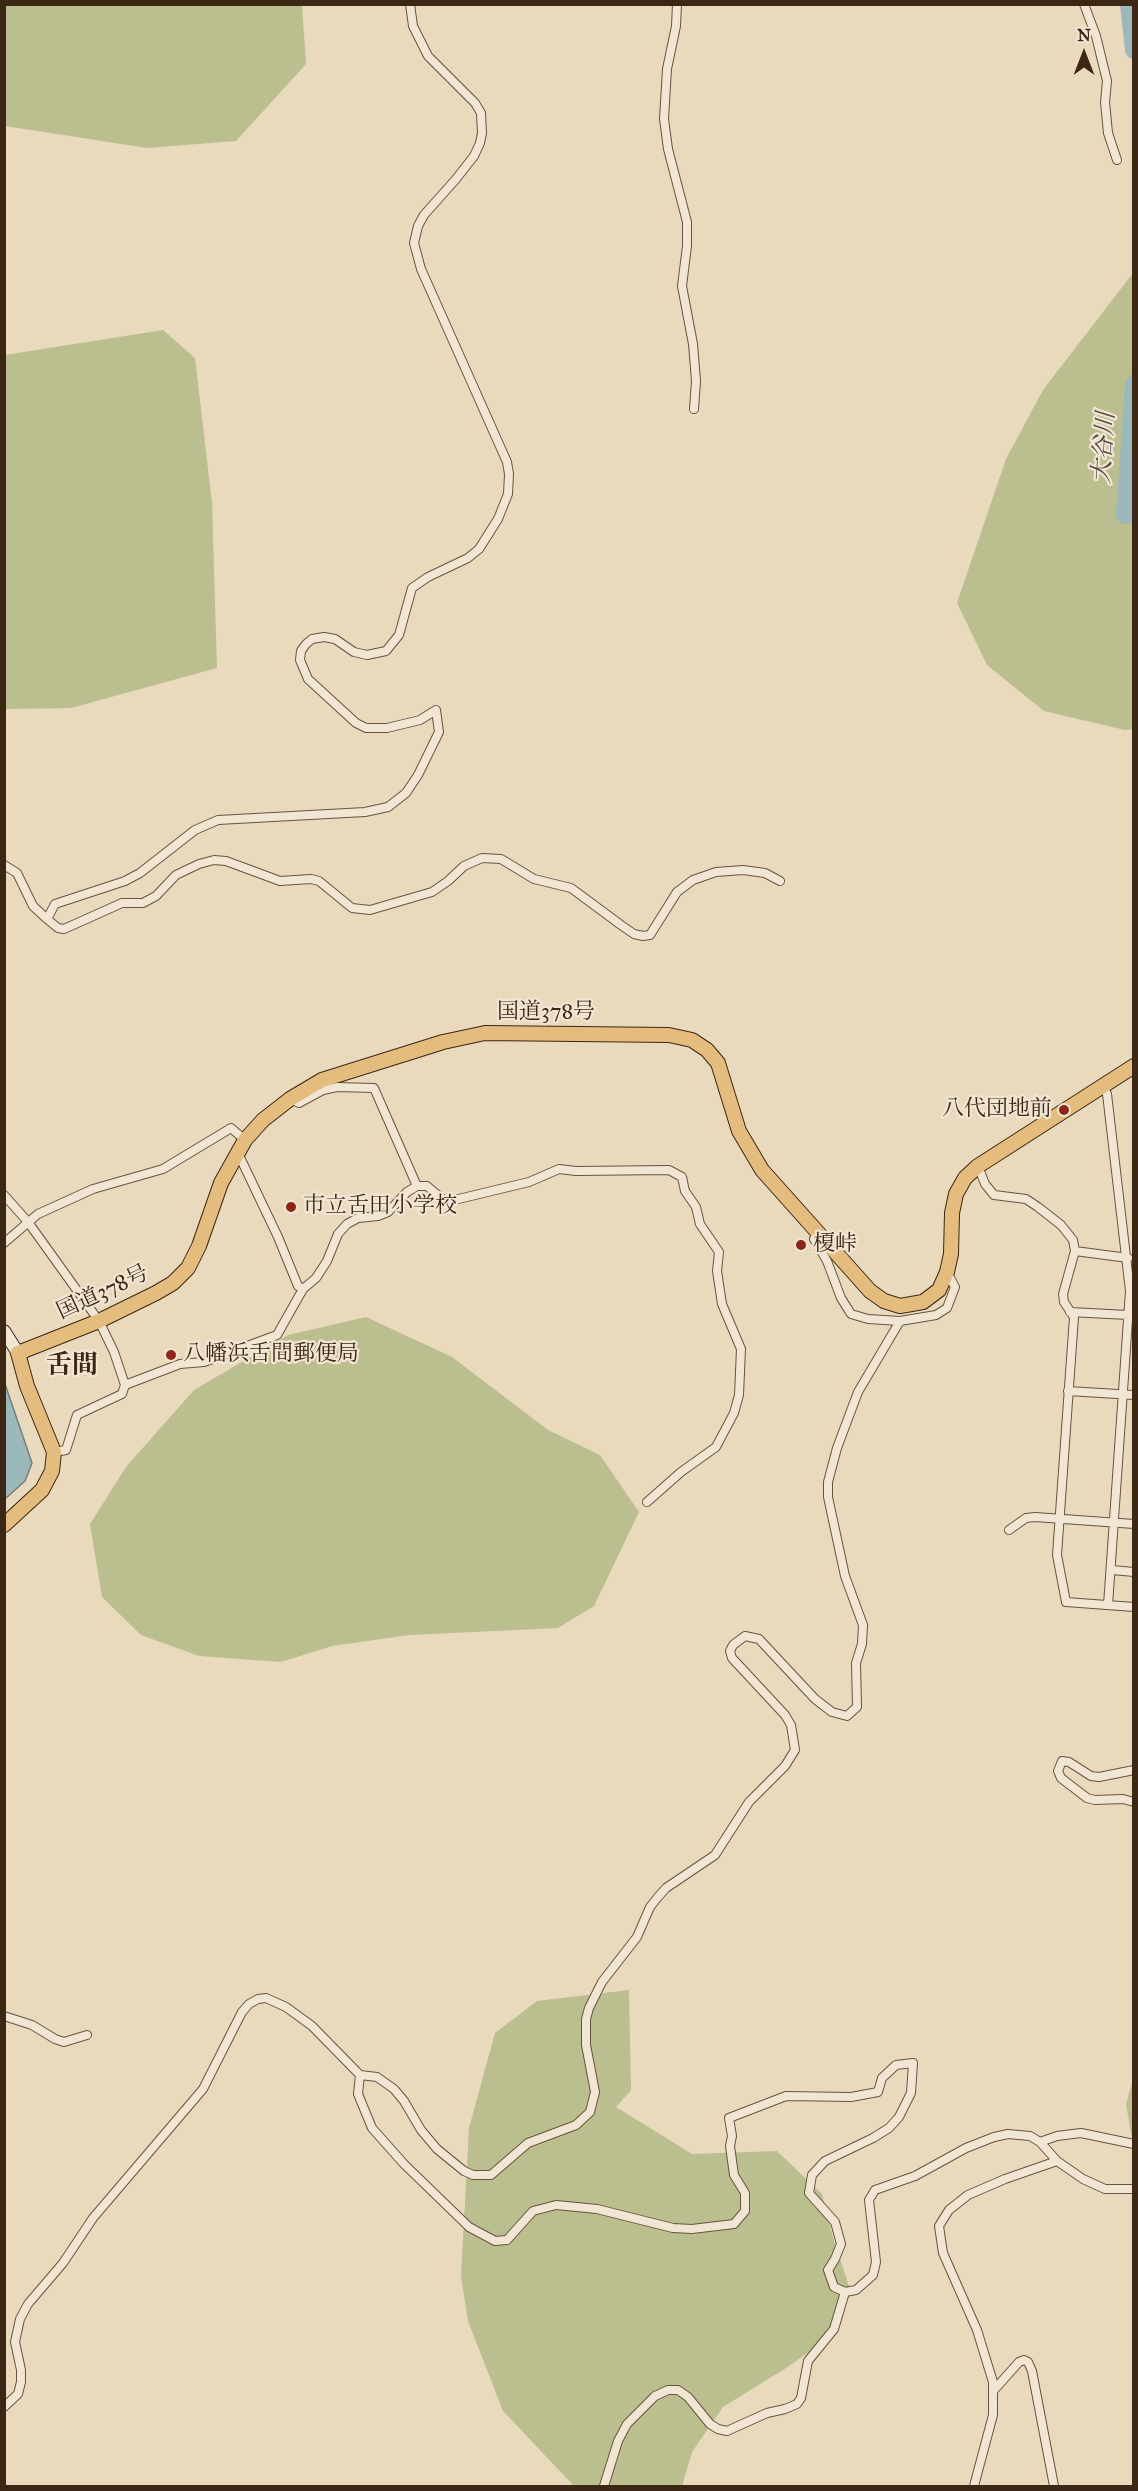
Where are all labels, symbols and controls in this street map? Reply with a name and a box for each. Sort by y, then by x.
north arrow [1054,24,1114,84]
text: N [1077,26,1091,45]
water label: 大谷川 [1088,411,1122,485]
street label: 国道378号 [497,1000,595,1026]
place label: 八代団地前 [942,1097,1052,1123]
marker: 八代団地前 [1057,1103,1071,1117]
place label: 市立舌田小学校 [303,1194,457,1220]
marker: 市立舌田小学校 [284,1200,298,1214]
place label: 榎峠 [813,1232,857,1258]
marker: 榎峠 [794,1238,808,1252]
street label: 国道378号 [53,1260,153,1326]
place label: 八幡浜舌間郵便局 [183,1342,359,1368]
marker: 八幡浜舌間郵便局 [164,1348,178,1362]
district label: 舌間 [46,1351,98,1383]

